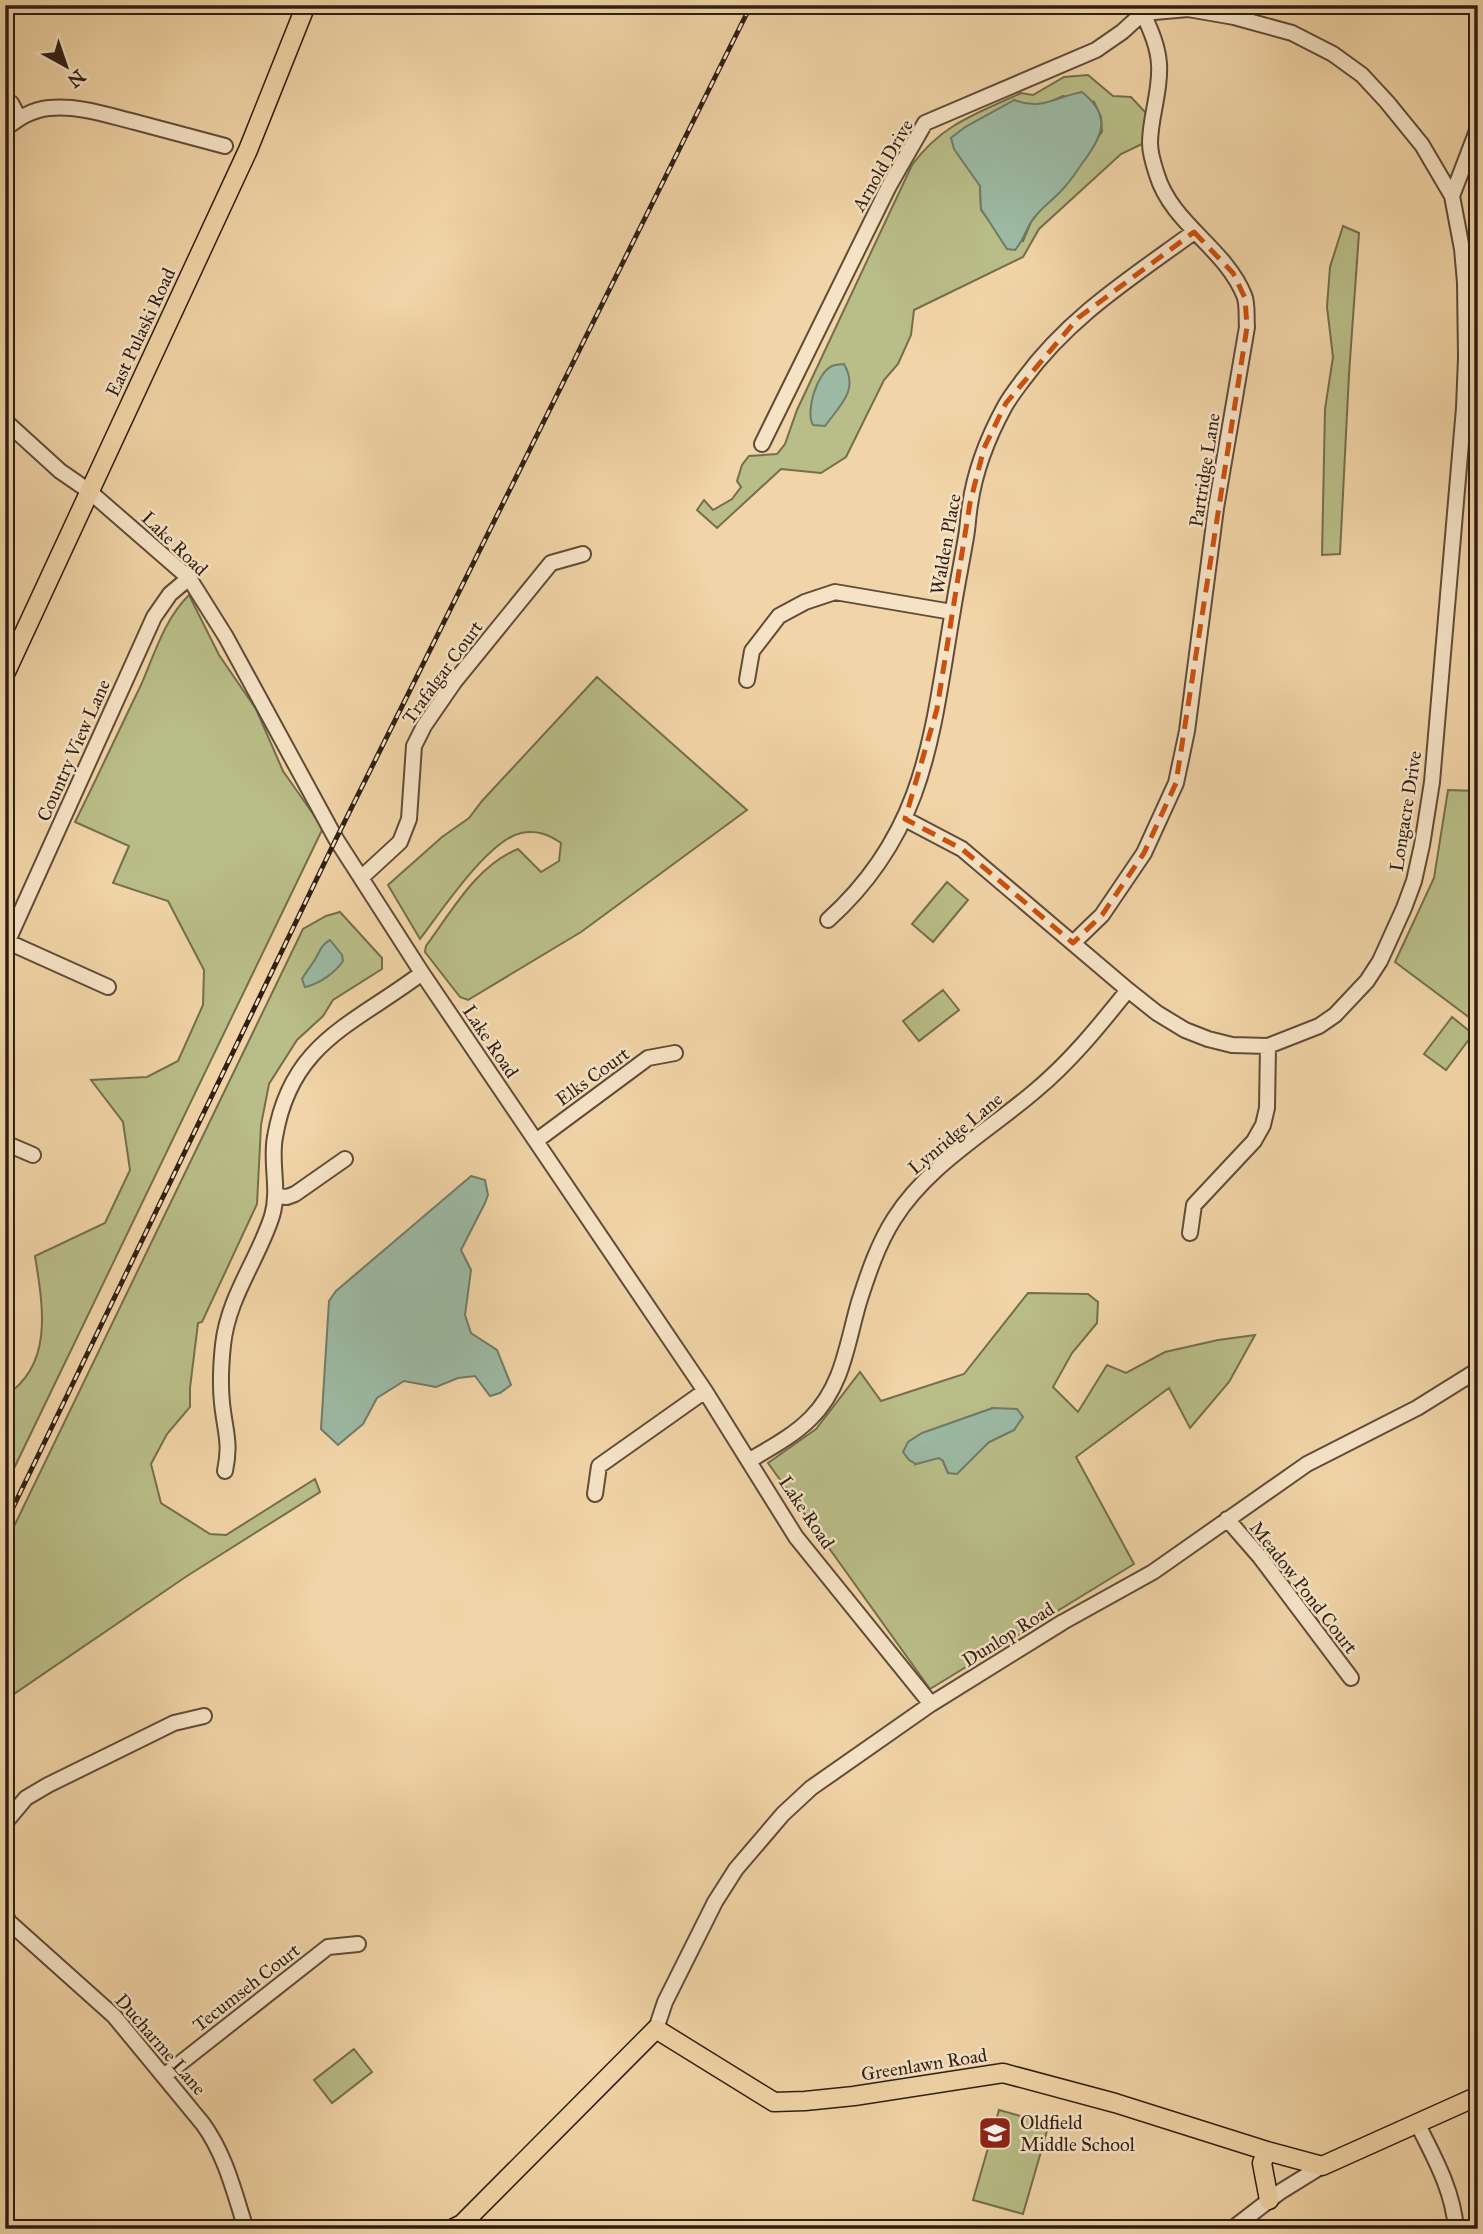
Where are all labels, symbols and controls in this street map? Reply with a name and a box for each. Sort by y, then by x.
north arrow [32,32,102,102]
text: N [63,65,90,93]
street label: Arnold Drive [846,115,918,216]
street label: East Pulaski Road [101,264,180,400]
street label: Partridge Lane [1184,411,1226,529]
street label: Walden Place [925,492,966,596]
street label: Lake Road [137,506,213,581]
street label: Trafalgar Court [397,616,489,729]
street label: Country View Lane [32,676,115,825]
street label: Longacre Drive [1385,749,1427,873]
street label: Lake Road [458,1000,524,1083]
street label: Elks Court [551,1042,634,1111]
street label: Lynridge Lane [904,1087,1008,1180]
street label: Lake Road [774,1471,840,1554]
street label: Meadow Pond Court [1245,1516,1363,1658]
street label: Dunlop Road [958,1597,1059,1672]
street label: Tecumseh Court [188,1938,305,2036]
street label: Ducharme Lane [110,1989,211,2100]
street label: Greenlawn Road [859,2043,989,2086]
place label: Oldfield Middle School [1020,2111,1136,2156]
school or university icon: Oldfield Middle School [976,2114,1014,2152]

